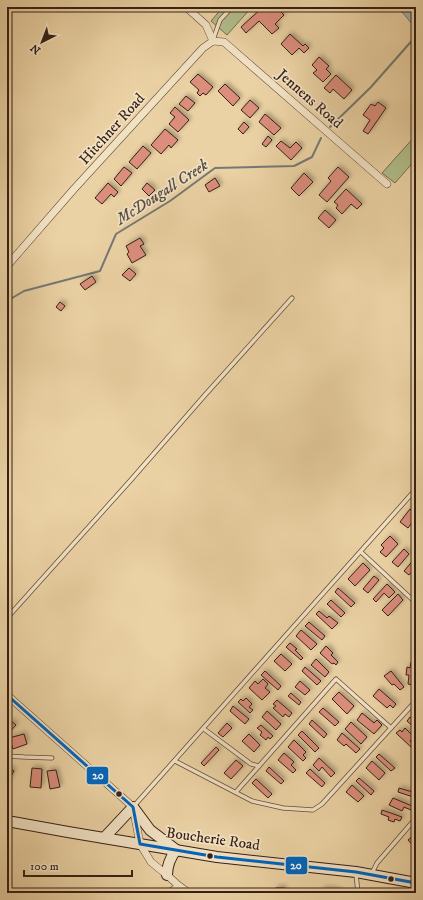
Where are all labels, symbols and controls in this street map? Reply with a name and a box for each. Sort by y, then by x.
north arrow [22,22,62,62]
text: N [28,40,44,57]
street label: Jennens Road [272,64,347,133]
street label: Hitchner Road [75,89,149,169]
water label: McDougall Creek [111,155,212,230]
line badge: 20 [86,766,109,785]
text: 20 [92,769,104,783]
unlabelled marker [114,789,124,799]
street label: Boucherie Road [165,823,262,855]
unlabelled marker [205,851,215,861]
scale bar [24,852,132,878]
line badge: 20 [285,856,308,875]
text: 100 m [30,859,59,874]
text: 20 [290,859,302,873]
unlabelled marker [386,874,396,884]

